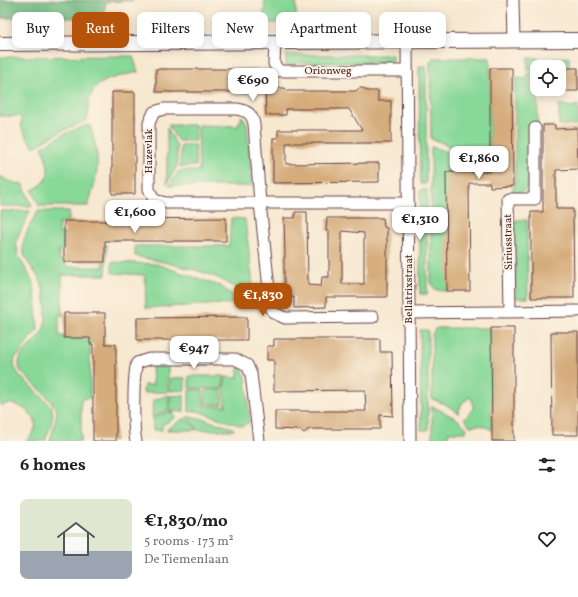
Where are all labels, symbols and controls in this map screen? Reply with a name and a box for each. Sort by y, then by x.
chip: Buy [12,12,64,48]
chip: Rent [72,12,129,48]
chip: Filters [137,12,204,48]
chip: New [212,12,268,48]
chip: Apartment [276,12,371,48]
chip: House [379,12,446,48]
map controls [530,60,566,96]
button: locate [530,60,566,96]
street label: Orionweg [304,64,352,79]
pin: €690 [229,68,277,102]
text: €690 [237,72,269,90]
street label: Hazevlak [142,129,157,173]
pin: €1,860 [446,146,512,180]
text: €1,860 [459,150,499,168]
pin: €1,600 [102,200,168,234]
text: €1,600 [114,204,156,222]
pin: €1,310 [387,207,453,241]
text: €1,310 [401,211,439,229]
street label: Siriusstraat [501,214,517,270]
street label: Bellatrixstraat [402,254,417,324]
pin: €1,830 [230,283,296,317]
text: €1,830 [243,287,283,305]
pin: €947 [170,336,218,370]
text: €947 [179,340,209,358]
text: 6 homes [20,454,86,477]
icon: filters [536,454,558,476]
text: €1,830/mo [144,510,228,533]
icon: home [52,515,100,563]
icon: heart [536,528,558,550]
text: 5 rooms · 173 m² [144,533,234,551]
text: De Tiemenlaan [144,551,229,569]

